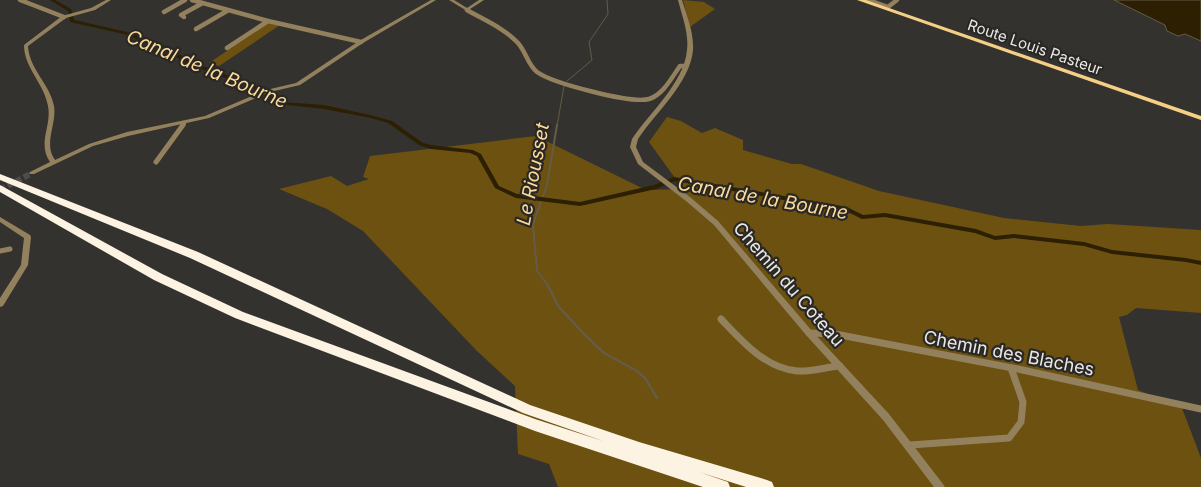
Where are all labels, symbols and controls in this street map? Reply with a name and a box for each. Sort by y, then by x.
street label: Route Louis Pasteur [965,15,1105,79]
water label: Canal de la Bourne [123,25,291,113]
water label: Le Riousset [512,120,554,227]
water label: Canal de la Bourne [676,172,850,224]
street label: Chemin du Coteau [729,218,849,350]
street label: Chemin des Blaches [922,326,1096,380]

